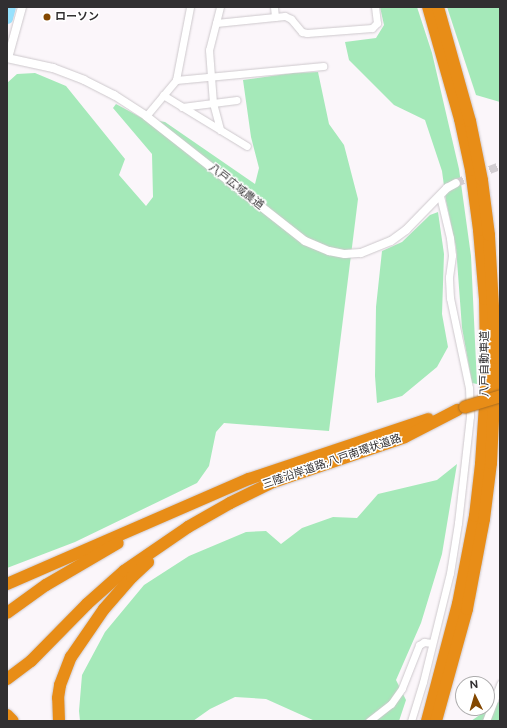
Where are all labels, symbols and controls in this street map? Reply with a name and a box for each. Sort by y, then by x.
place label: ローソン [55,10,99,24]
marker: ローソン [42,12,52,22]
street label: 八戸広域農道 [206,161,266,213]
street label: 八戸自動車道 [478,331,492,397]
street label: 三陸沿岸道路;八戸南環状道路 [261,432,403,492]
north arrow [455,676,495,716]
text: N [469,678,479,691]

